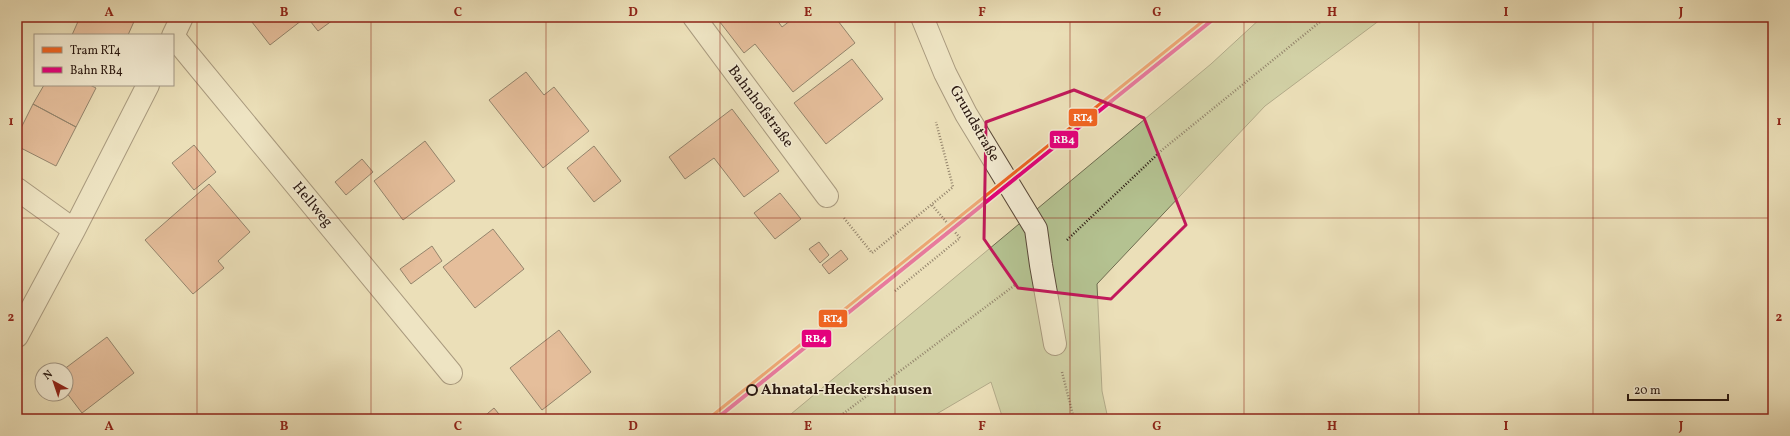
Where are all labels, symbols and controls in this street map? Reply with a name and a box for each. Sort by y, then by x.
text: A [104,4,114,22]
text: B [280,4,289,22]
text: C [454,4,462,22]
text: D [628,4,638,22]
text: E [804,4,812,22]
text: F [978,4,986,22]
text: G [1152,4,1162,22]
text: H [1327,4,1337,22]
text: I [1504,4,1509,22]
text: J [1678,4,1684,22]
legend [34,34,174,86]
text: Tram RT4 [70,43,121,59]
street label: Bahnhofstraße [722,61,798,153]
text: Bahn RB4 [70,63,123,79]
street label: Grundstraße [944,82,1004,166]
line badge: RT4 [1068,108,1098,127]
text: RT4 [1073,111,1093,126]
text: 1 [8,113,14,131]
text: 1 [1776,113,1782,131]
line badge: RB4 [1049,130,1079,149]
text: RB4 [1053,133,1075,148]
street label: Hellweg [287,178,337,233]
text: 2 [8,309,15,327]
line badge: RT4 [818,309,848,328]
text: 2 [1776,309,1783,327]
text: RT4 [823,312,843,327]
line badge: RB4 [801,329,832,348]
text: RB4 [805,332,827,347]
north arrow [34,362,74,402]
text: N [41,367,56,384]
scale bar [1628,376,1728,402]
place label: Ahnatal-Heckershausen [761,380,932,401]
text: 20 m [1634,383,1661,399]
marker: Ahnatal-Heckershausen [746,384,758,396]
text: A [104,418,114,436]
text: B [280,418,289,436]
text: C [454,418,462,436]
text: D [628,418,638,436]
text: E [804,418,812,436]
text: F [978,418,986,436]
text: G [1152,418,1162,436]
text: H [1327,418,1337,436]
text: I [1504,418,1509,436]
text: J [1678,418,1684,436]

